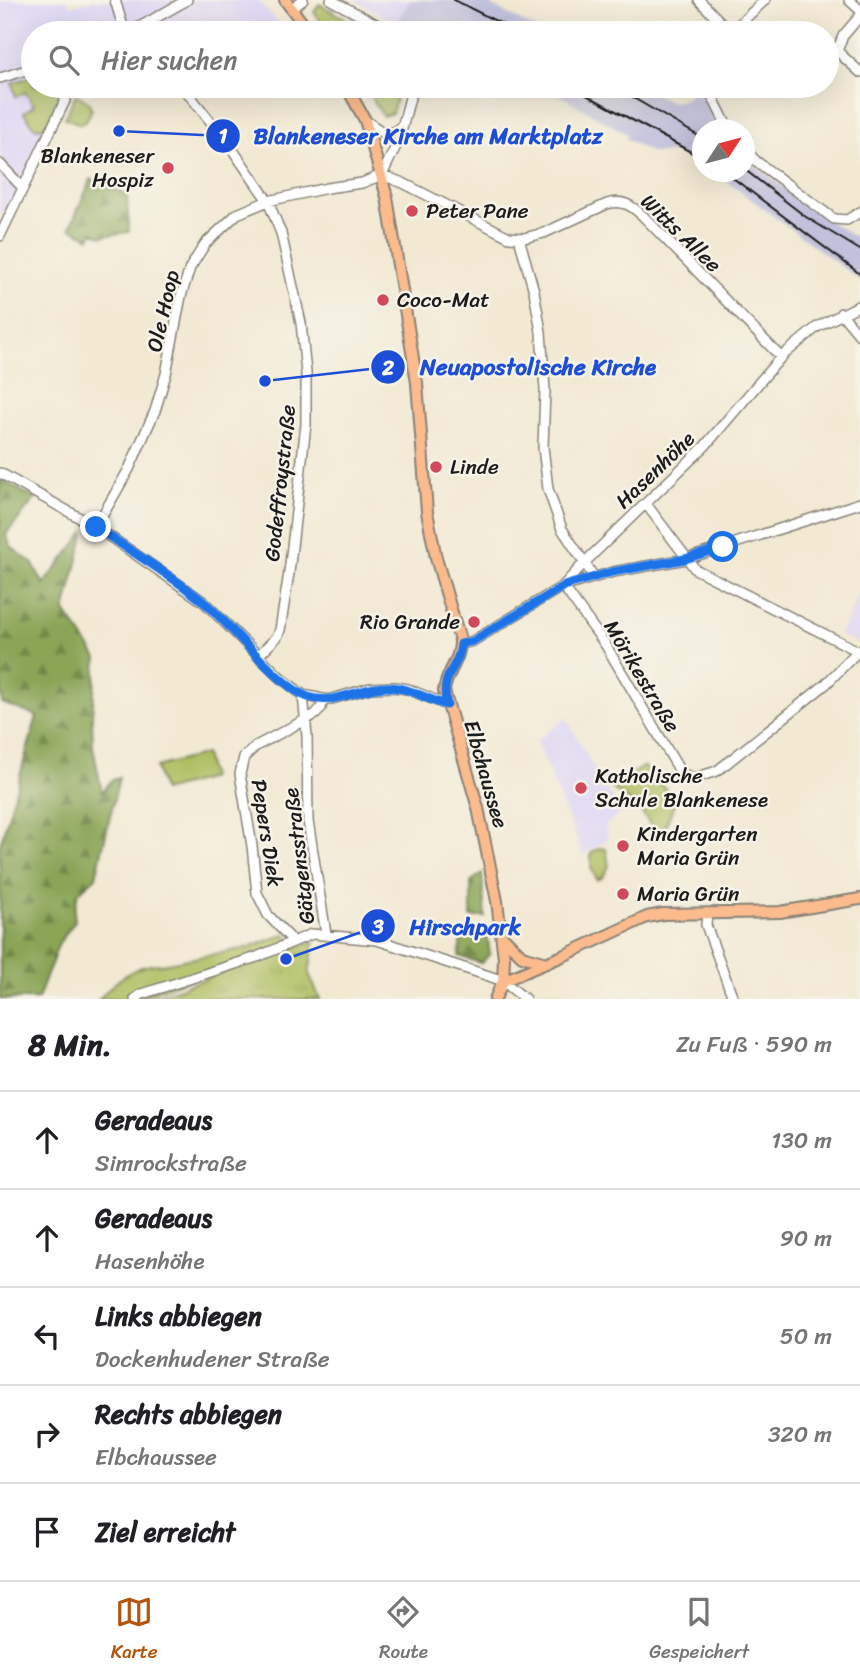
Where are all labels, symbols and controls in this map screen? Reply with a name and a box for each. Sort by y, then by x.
search box [21,21,839,98]
text: Hier suchen [101,37,237,83]
icon: search [45,41,83,79]
callout: Blankeneser Kirche am Marktplatz [205,114,617,158]
text: Blankeneser Kirche am Marktplatz [253,116,604,157]
text: 1 [218,117,228,155]
north arrow [692,119,755,182]
place label: Blankeneser Hospiz [40,137,155,199]
marker: Blankeneser Hospiz [160,160,176,176]
street label: Witts Allee [631,184,731,282]
place label: Peter Pane [426,192,529,230]
marker: Peter Pane [404,203,420,219]
street label: Ole Hoop [135,266,191,356]
place label: Coco-Mat [397,281,489,319]
marker: Coco-Mat [375,292,391,308]
callout: Neuapostolische Kirche [371,345,670,389]
text: Neuapostolische Kirche [419,347,657,388]
text: 2 [381,349,394,387]
street label: Godeffroystraße [253,403,307,563]
street label: Hasenhöhe [606,422,704,518]
place label: Linde [450,448,499,486]
marker: Linde [428,459,444,475]
route end [80,511,111,542]
route start [707,531,738,562]
place label: Rio Grande [360,603,460,641]
street label: Mörikestraße [593,612,691,740]
marker: Rio Grande [466,614,482,630]
street label: Elbchaussee [452,715,520,833]
place label: Katholische Schule Blankenese [595,757,768,819]
street label: Pepers Diek [240,776,294,890]
marker: Katholische Schule Blankenese [573,780,589,796]
street label: Gätgensstraße [272,786,326,926]
place label: Kindergarten Maria Grün [637,815,758,877]
marker: Kindergarten Maria Grün [615,838,631,854]
place label: Maria Grün [637,875,739,913]
marker: Maria Grün [615,886,631,902]
callout: Hirschpark [361,904,535,948]
text: Hirschpark [408,907,522,948]
text: 3 [371,908,384,946]
text: 8 Min. [28,1018,112,1072]
text: Zu Fuß · 590 m [676,1024,832,1065]
text: Geradeaus [95,1097,212,1143]
text: 130 m [771,1120,832,1161]
icon: ahead [28,1121,66,1159]
text: Simrockstraße [95,1143,247,1184]
text: Geradeaus [95,1195,212,1241]
text: 90 m [780,1218,832,1259]
icon: ahead [28,1219,66,1257]
text: Hasenhöhe [95,1241,205,1282]
text: Links abbiegen [95,1293,262,1339]
text: 50 m [780,1316,832,1357]
icon: left [28,1317,66,1355]
text: Dockenhudener Straße [95,1339,330,1380]
text: Rechts abbiegen [95,1391,282,1437]
text: 320 m [768,1414,832,1455]
icon: right [28,1415,66,1453]
text: Elbchaussee [95,1437,217,1478]
text: Ziel erreicht [95,1509,235,1555]
icon: arrive [28,1513,66,1551]
tab: Karte [111,1593,158,1668]
tab: Route [379,1593,428,1668]
tab: Gespeichert [649,1593,749,1668]

